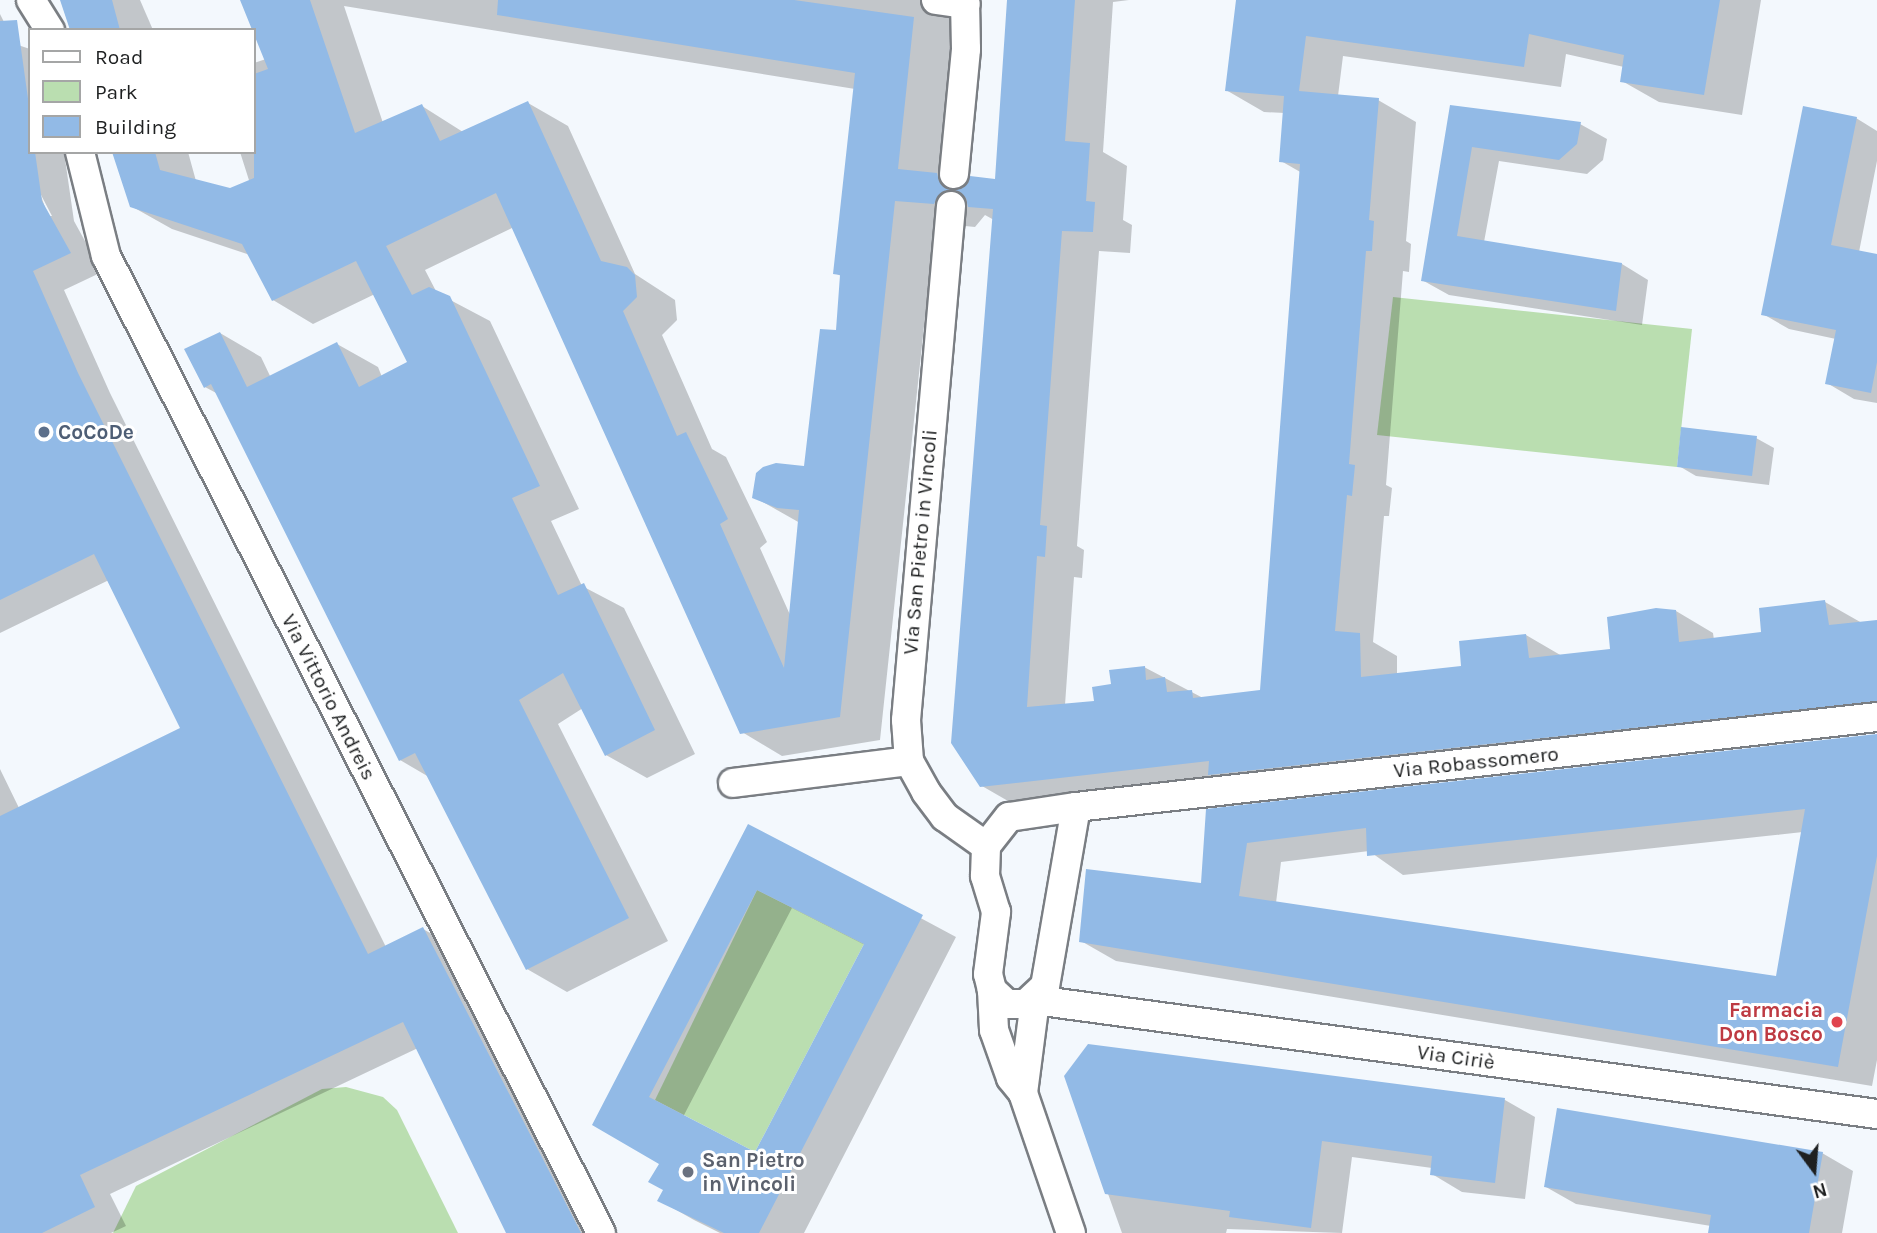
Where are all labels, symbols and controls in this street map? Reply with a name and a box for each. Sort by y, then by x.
legend [28,28,256,154]
text: Road [95,45,143,69]
text: Park [95,80,138,104]
text: Building [95,115,176,139]
place label: CoCoDe [58,419,134,445]
marker: CoCoDe [36,424,52,440]
street label: Via San Pietro in Vincoli [898,428,942,656]
street label: Via Vittorio Andreis [276,610,382,784]
street label: Via Robassomero [1392,741,1560,783]
place label: Farmacia Don Bosco [1719,997,1823,1047]
marker: Farmacia Don Bosco [1829,1014,1845,1030]
street label: Via Ciriè [1415,1039,1497,1075]
north arrow [1779,1135,1849,1205]
place label: San Pietro in Vincoli [702,1147,805,1197]
marker: San Pietro in Vincoli [680,1164,696,1180]
text: N [1810,1178,1829,1203]

